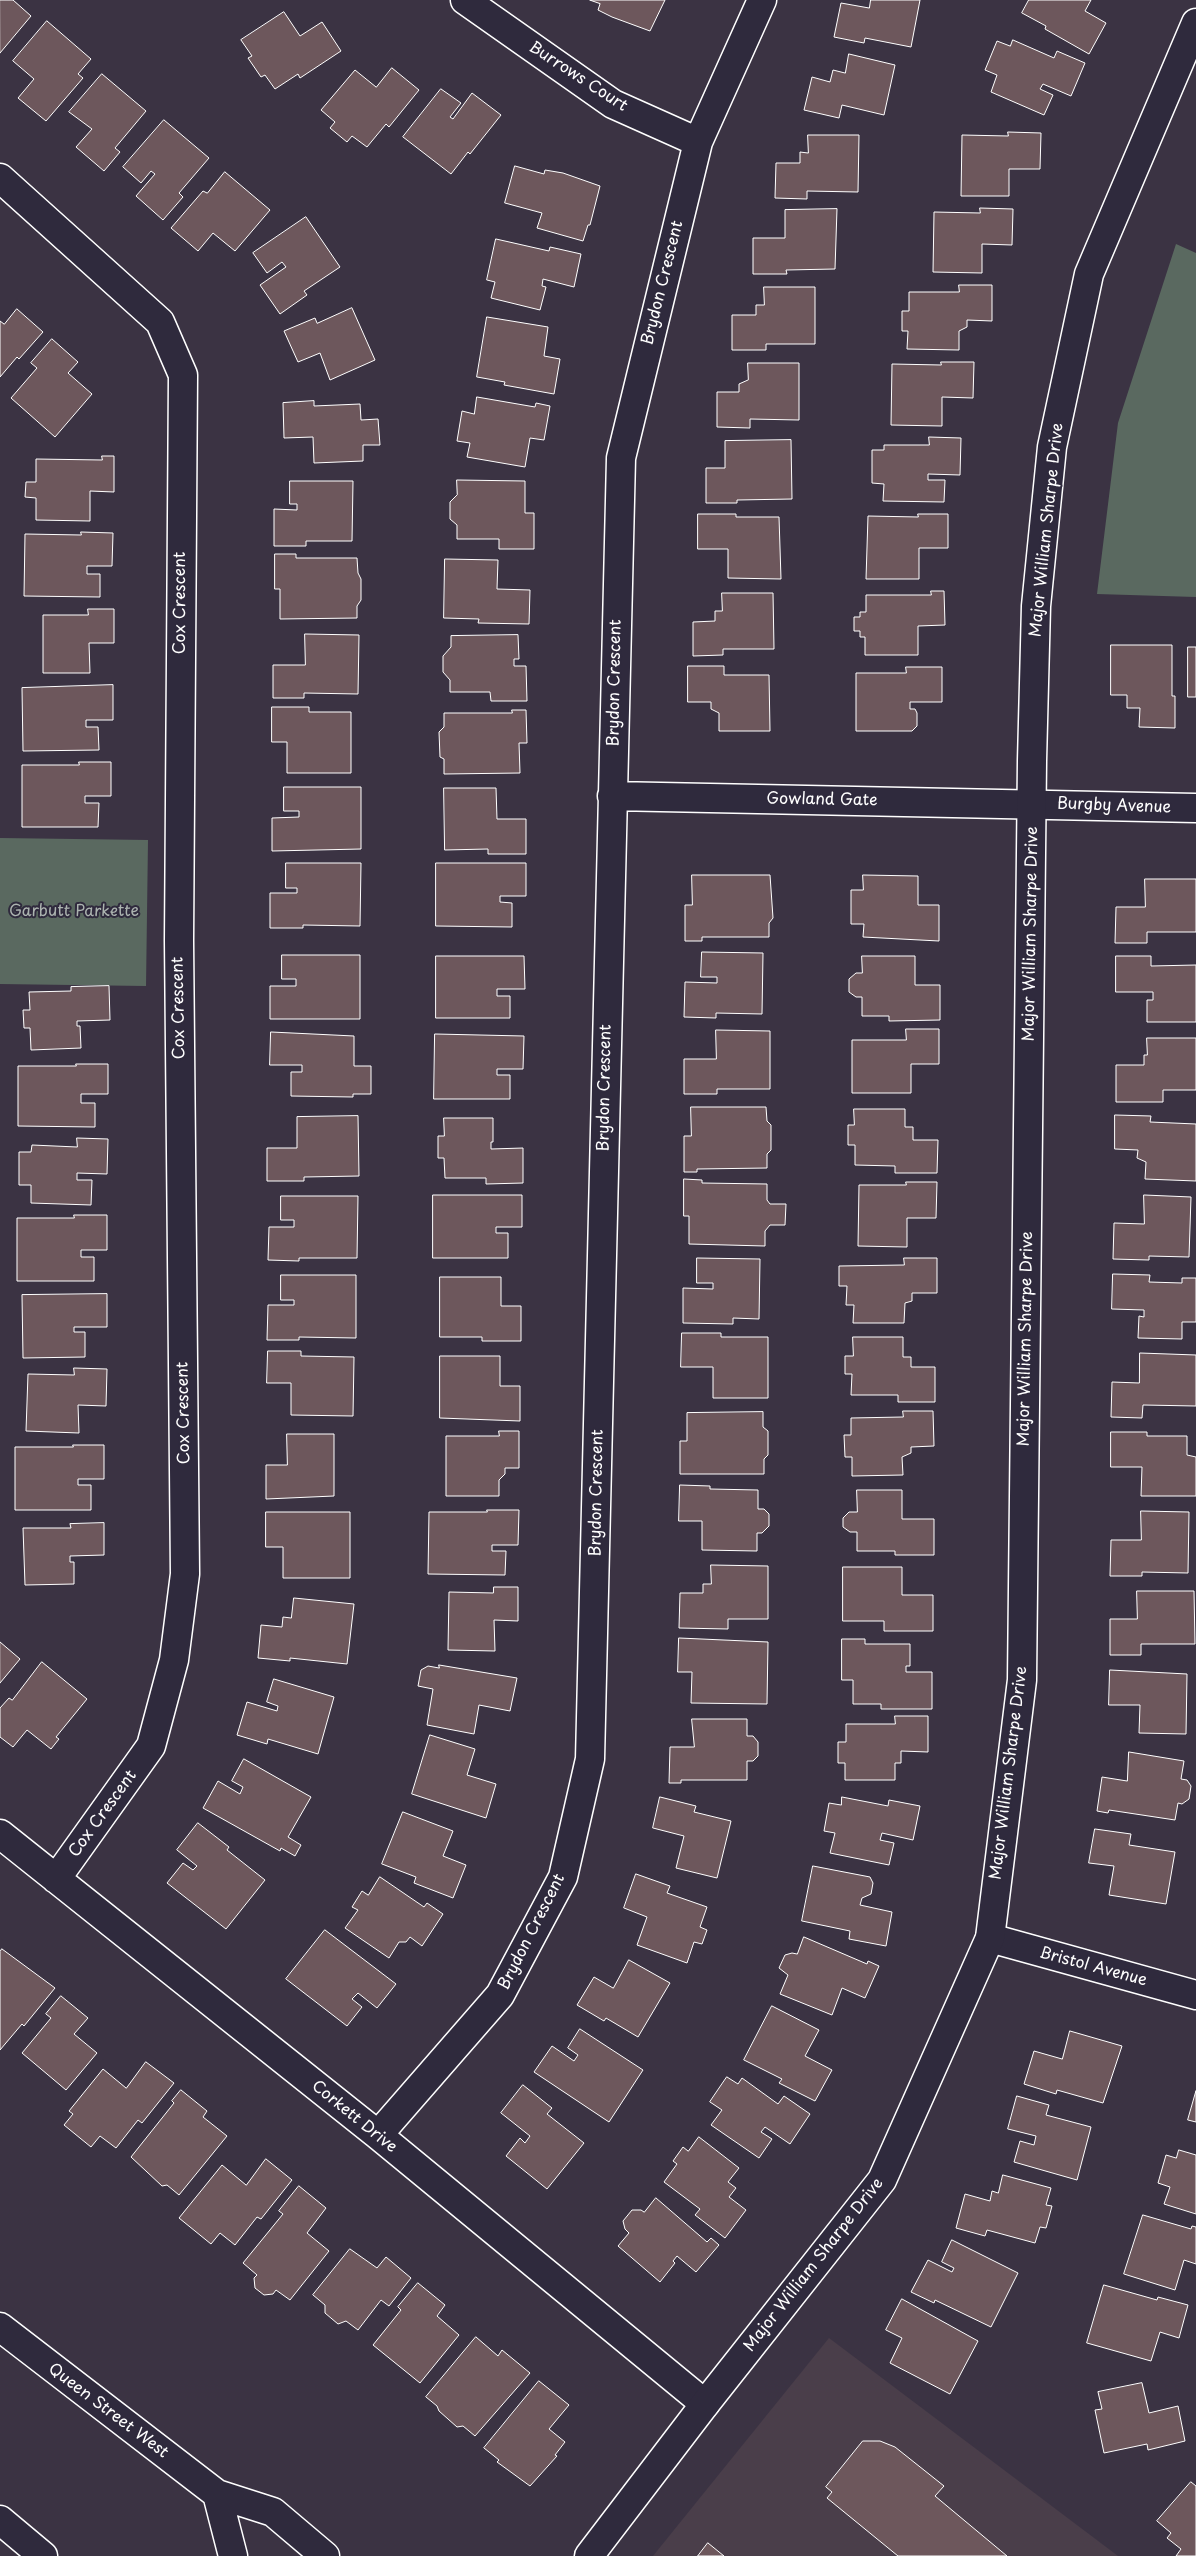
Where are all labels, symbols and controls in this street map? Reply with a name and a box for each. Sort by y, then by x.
street label: Burrows Court [525,38,631,116]
street label: Brydon Crescent [638,219,688,347]
street label: Major William Sharpe Drive [1026,422,1068,638]
street label: Cox Crescent [171,552,191,654]
street label: Brydon Crescent [604,619,626,747]
street label: Gowland Gate [766,789,878,811]
street label: Burgby Avenue [1056,794,1172,818]
street label: Major William Sharpe Drive [1020,826,1042,1042]
park label: Garbutt Parkette [9,902,139,922]
street label: Cox Crescent [169,957,189,1059]
street label: Brydon Crescent [594,1024,616,1152]
street label: Major William Sharpe Drive [1015,1231,1037,1447]
street label: Cox Crescent [174,1362,194,1464]
street label: Brydon Crescent [586,1429,608,1557]
street label: Major William Sharpe Drive [986,1665,1032,1881]
street label: Cox Crescent [65,1767,141,1861]
street label: Brydon Crescent [495,1871,569,1993]
street label: Bristol Avenue [1037,1943,1149,1991]
street label: Corkett Drive [307,2077,401,2157]
street label: Major William Sharpe Drive [740,2174,888,2356]
street label: Queen Street West [44,2360,172,2462]

